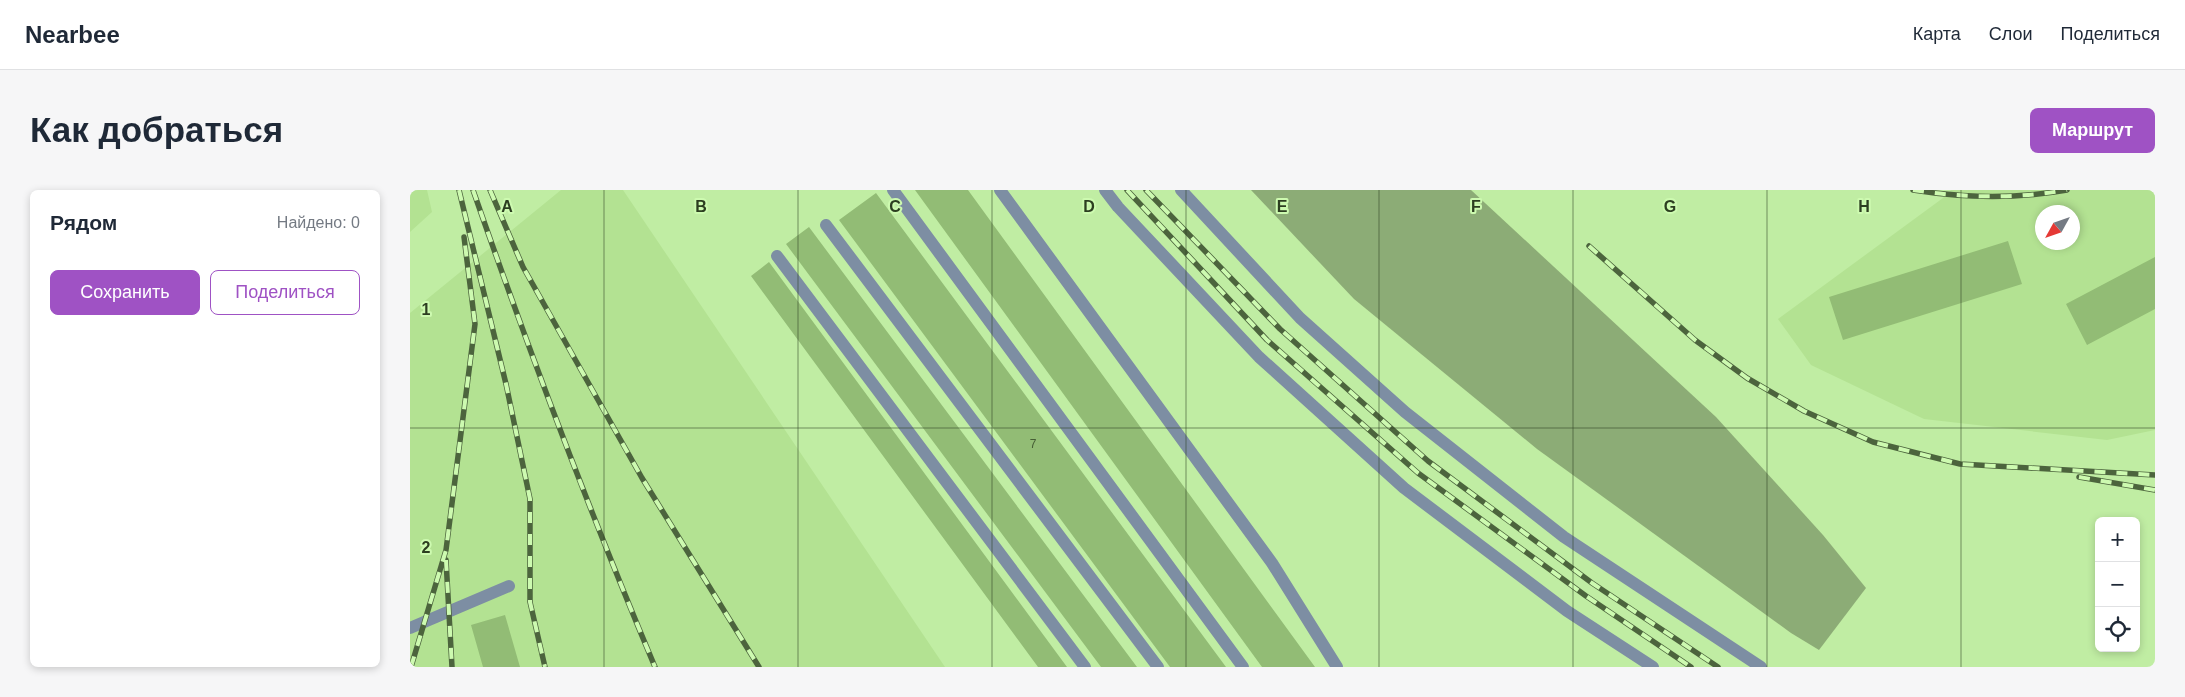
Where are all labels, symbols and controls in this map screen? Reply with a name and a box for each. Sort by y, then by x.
text: Nearbee [25,21,120,48]
text: Карта [1913,24,1961,44]
text: Слои [1989,24,2033,44]
text: Поделиться [2061,24,2160,44]
button: Маршрут [2030,108,2155,153]
text: Как добраться [30,110,283,149]
text: A [501,198,513,215]
text: B [695,198,707,215]
text: C [889,198,901,215]
text: D [1083,198,1095,215]
text: E [1277,198,1288,215]
text: F [1471,198,1481,215]
text: G [1664,198,1676,215]
text: H [1858,198,1870,215]
north arrow [2035,205,2080,250]
text: Рядом [50,211,117,234]
text: Найдено: 0 [277,214,360,231]
button: Сохранить [50,270,200,315]
button: Поделиться [210,270,360,315]
text: 1 [422,301,431,318]
house number: 7 [1030,437,1037,451]
map controls [2095,517,2140,652]
button: + [2095,517,2140,562]
text: 2 [422,539,431,556]
button: − [2095,562,2140,607]
button: locate [2095,607,2140,652]

